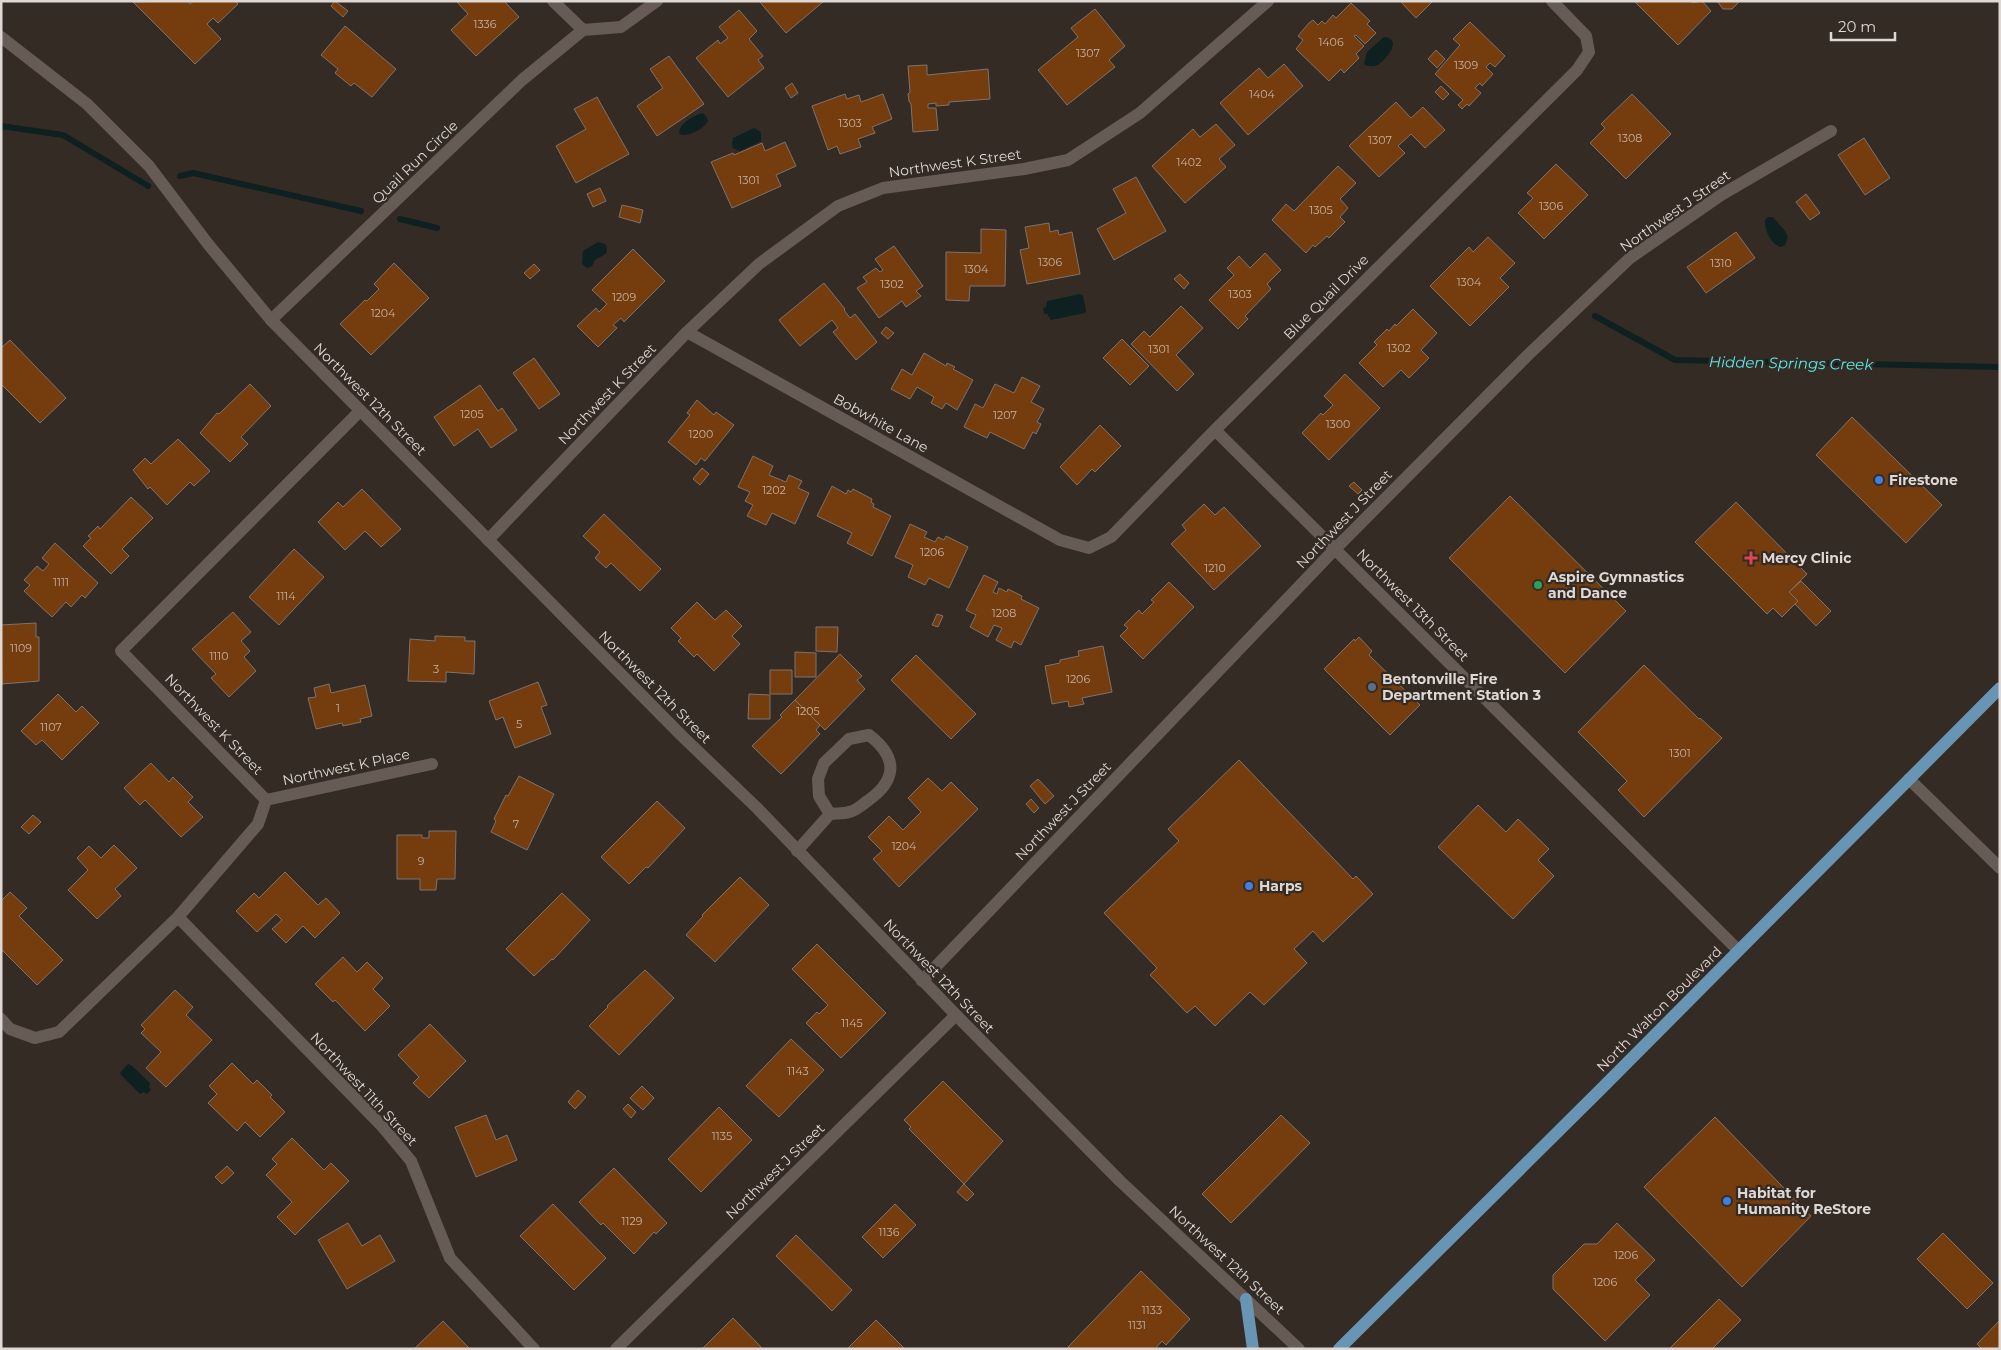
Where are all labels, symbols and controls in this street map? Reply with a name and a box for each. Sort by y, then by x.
scale bar [1831,10,1895,42]
house number: 1336 [473,17,497,31]
text: 20 m [1838,17,1876,36]
house number: 1406 [1318,35,1344,49]
house number: 1307 [1076,46,1100,60]
house number: 1309 [1454,58,1478,72]
house number: 1404 [1249,87,1276,101]
street label: Quail Run Circle [368,116,462,208]
house number: 1303 [838,116,862,130]
house number: 1308 [1618,131,1642,145]
house number: 1307 [1368,133,1392,147]
street label: Northwest K Street [888,145,1023,181]
house number: 1402 [1177,155,1201,169]
street label: Northwest J Street [1616,166,1734,256]
house number: 1301 [738,173,760,187]
house number: 1306 [1539,199,1563,213]
house number: 1305 [1309,203,1333,217]
street label: Blue Quail Drive [1280,251,1372,343]
house number: 1306 [1038,255,1062,269]
house number: 1310 [1710,256,1732,270]
house number: 1304 [964,262,989,276]
house number: 1304 [1457,275,1482,289]
house number: 1302 [880,277,904,291]
house number: 1303 [1228,287,1252,301]
house number: 1209 [612,290,636,304]
house number: 1204 [371,306,396,320]
street label: Northwest 12th Street [310,339,430,459]
street label: Northwest K Street [554,339,660,448]
house number: 1302 [1387,341,1411,355]
house number: 1301 [1148,342,1170,356]
water label: Hidden Springs Creek [1709,352,1874,374]
street label: Bobwhite Lane [830,389,932,457]
house number: 1205 [460,407,484,421]
house number: 1207 [993,408,1017,422]
house number: 1300 [1326,417,1350,431]
house number: 1200 [689,427,713,441]
street label: Northwest J Street [1292,466,1396,572]
place label: Firestone [1889,471,1958,489]
marker: Firestone [1873,474,1885,486]
house number: 1202 [762,483,786,497]
house number: 1206 [920,545,944,559]
street label: Northwest 13th Street [1353,545,1473,665]
place label: Mercy Clinic [1762,549,1852,567]
marker: Mercy Clinic [1744,551,1758,565]
house number: 1210 [1204,561,1226,575]
place label: Aspire Gymnastics and Dance [1547,568,1685,602]
house number: 1111 [53,575,69,589]
marker: Aspire Gymnastics and Dance [1532,579,1544,591]
house number: 1114 [276,589,296,603]
house number: 1208 [992,606,1016,620]
street label: Northwest 12th Street [595,627,715,747]
house number: 1109 [10,641,32,655]
house number: 1110 [209,649,229,663]
house number: 3 [433,662,439,676]
street label: Northwest K Street [161,670,267,779]
place label: Bentonville Fire Department Station 3 [1382,670,1541,704]
house number: 1206 [1066,672,1090,686]
marker: Bentonville Fire Department Station 3 [1366,681,1378,693]
house number: 1 [336,701,340,715]
house number: 1205 [796,704,820,718]
house number: 5 [516,717,522,731]
house number: 1107 [40,720,62,734]
street label: Northwest K Place [281,745,411,789]
house number: 1301 [1669,746,1691,760]
street label: Northwest J Street [1011,758,1115,864]
house number: 7 [513,817,519,831]
house number: 1204 [892,839,917,853]
house number: 9 [418,854,425,868]
place label: Harps [1259,877,1303,895]
marker: Harps [1243,880,1255,892]
street label: Northwest 12th Street [880,915,998,1037]
street label: North Walton Boulevard [1592,942,1726,1076]
house number: 1145 [841,1016,863,1030]
street label: Northwest 11th Street [307,1028,422,1150]
house number: 1143 [787,1064,809,1078]
street label: Northwest J Street [722,1119,828,1223]
house number: 1135 [712,1129,732,1143]
place label: Habitat for Humanity ReStore [1737,1184,1871,1218]
marker: Habitat for Humanity ReStore [1721,1195,1733,1207]
street label: Northwest 12th Street [1165,1202,1289,1319]
house number: 1129 [622,1214,643,1228]
house number: 1136 [879,1225,900,1239]
house number: 1206 [1614,1248,1638,1262]
house number: 1206 [1593,1275,1617,1289]
house number: 1133 [1142,1303,1162,1317]
house number: 1131 [1128,1318,1146,1332]

